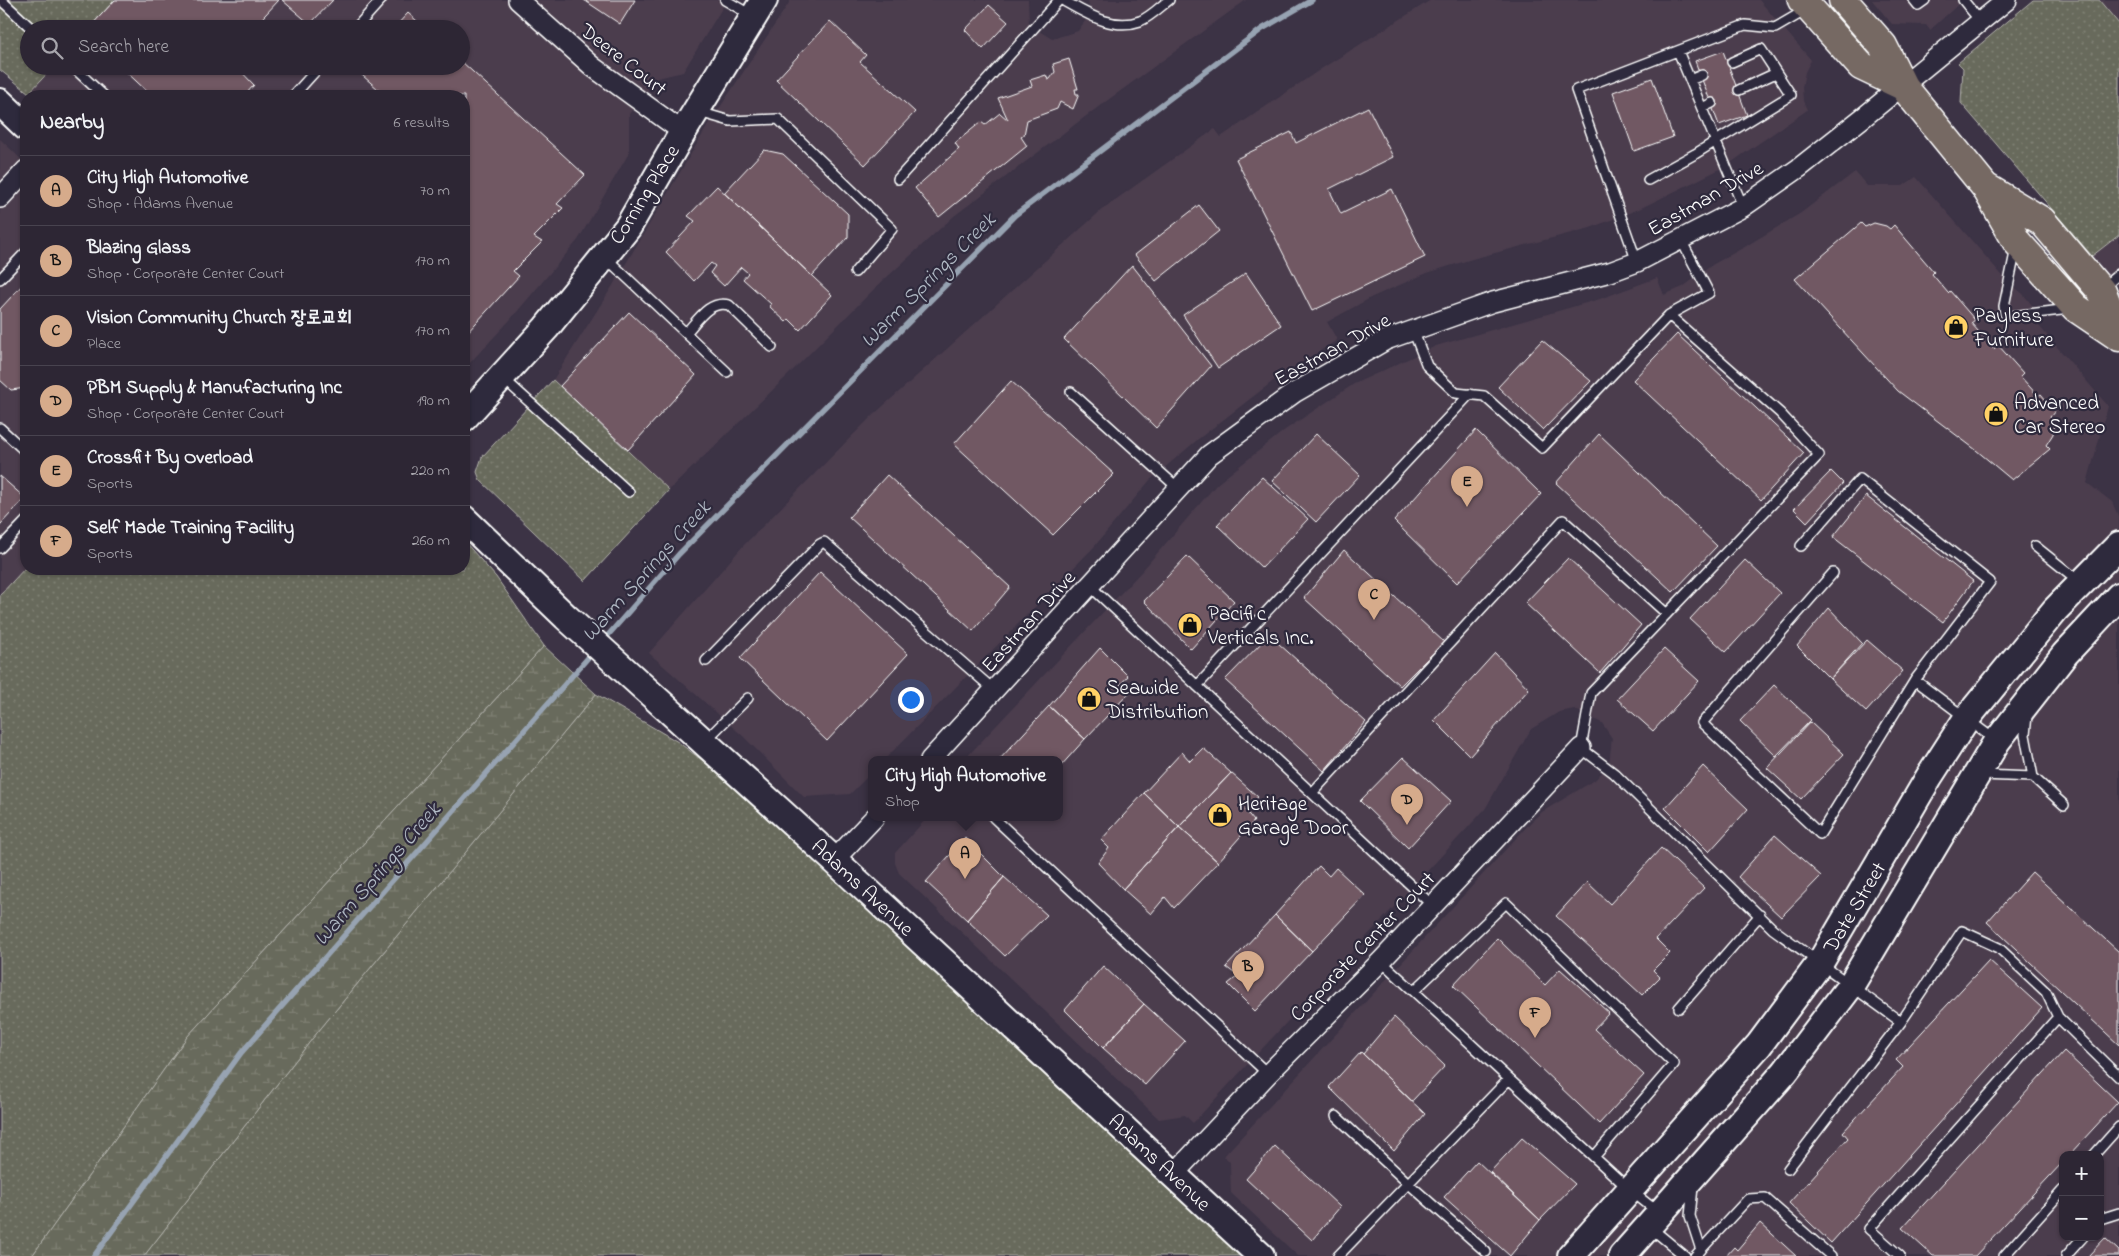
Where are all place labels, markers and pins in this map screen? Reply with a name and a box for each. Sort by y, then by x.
place label: Payless Furniture [1973,302,2054,356]
shop icon: Payless Furniture [1943,314,1969,340]
place label: Advanced Car Stereo [2014,389,2105,443]
shop icon: Advanced Car Stereo [1983,401,2009,427]
pin: E [1451,466,1483,507]
pin: C [1358,579,1390,620]
place label: Pacific Verticals Inc. [1207,600,1314,654]
shop icon: Pacific Verticals Inc. [1177,612,1203,638]
place label: Seawide Distribution [1105,674,1208,728]
shop icon: Seawide Distribution [1076,686,1102,712]
pin: D [1391,784,1423,825]
place label: Heritage Garage Door [1238,790,1349,846]
shop icon: Heritage Garage Door [1207,802,1233,828]
pin: A [949,838,981,879]
pin: B [1232,951,1264,992]
pin: F [1519,997,1551,1038]

